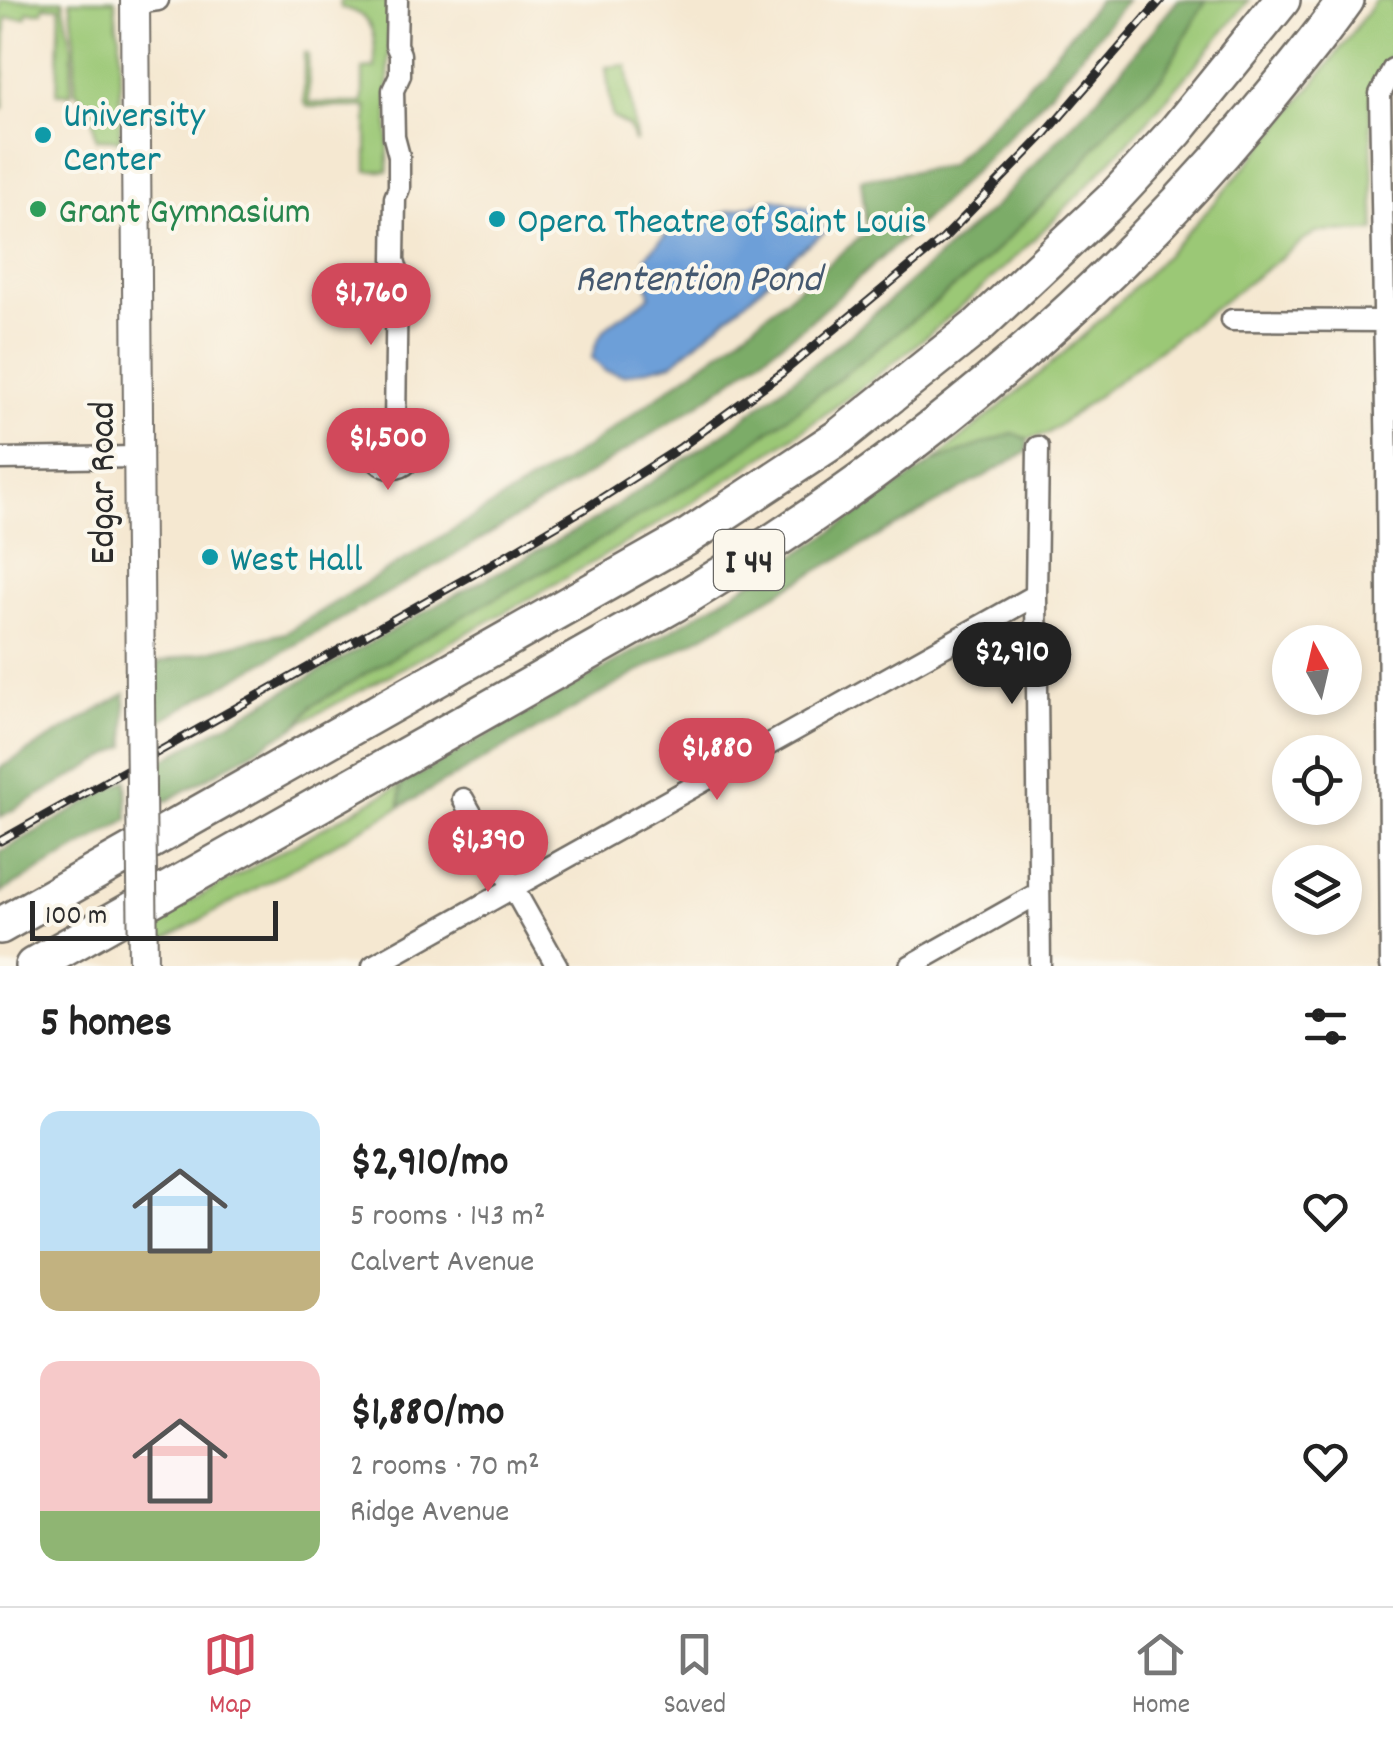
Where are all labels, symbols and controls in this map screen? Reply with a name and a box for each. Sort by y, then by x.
place label: University Center [63,91,205,190]
marker: University Center [32,124,54,146]
place label: Grant Gymnasium [58,187,311,242]
place label: Opera Theatre of Saint Louis [517,197,927,252]
marker: Grant Gymnasium [27,198,49,220]
marker: Opera Theatre of Saint Louis [486,208,508,230]
water label: Rentention Pond [574,254,827,311]
pin: $1,760 [290,263,452,348]
text: $1,760 [334,272,408,318]
street label: Edgar Road [78,401,133,565]
pin: $1,500 [307,408,469,493]
text: $1,500 [348,417,428,463]
road number: I 44 [714,530,784,590]
place label: West Hall [230,535,363,590]
marker: West Hall [199,546,221,568]
pin: $2,910 [931,622,1093,707]
north arrow [1272,625,1362,715]
map controls [1272,625,1362,935]
text: $2,910 [974,631,1050,677]
pin: $1,880 [636,718,798,803]
text: $1,880 [681,727,753,773]
button: locate [1272,735,1362,825]
pin: $1,390 [407,810,569,895]
text: $1,390 [450,819,526,865]
button: layers [1272,845,1362,935]
scale bar [30,896,278,940]
text: 100 m [45,898,107,938]
text: 5 homes [40,996,172,1056]
icon: filters [1298,999,1353,1054]
text: $2,910/mo [350,1135,508,1195]
icon: home [120,1151,240,1271]
icon: heart [1298,1184,1353,1239]
text: 5 rooms · 143 m² [350,1195,545,1241]
text: Calvert Avenue [350,1241,534,1287]
text: $1,880/mo [350,1385,505,1445]
icon: home [120,1401,240,1521]
icon: heart [1298,1434,1353,1489]
text: 2 rooms · 70 m² [350,1445,540,1491]
text: Ridge Avenue [350,1491,509,1537]
tab: Map [203,1627,258,1727]
tab: Saved [664,1627,726,1727]
tab: Home [1132,1627,1190,1727]

